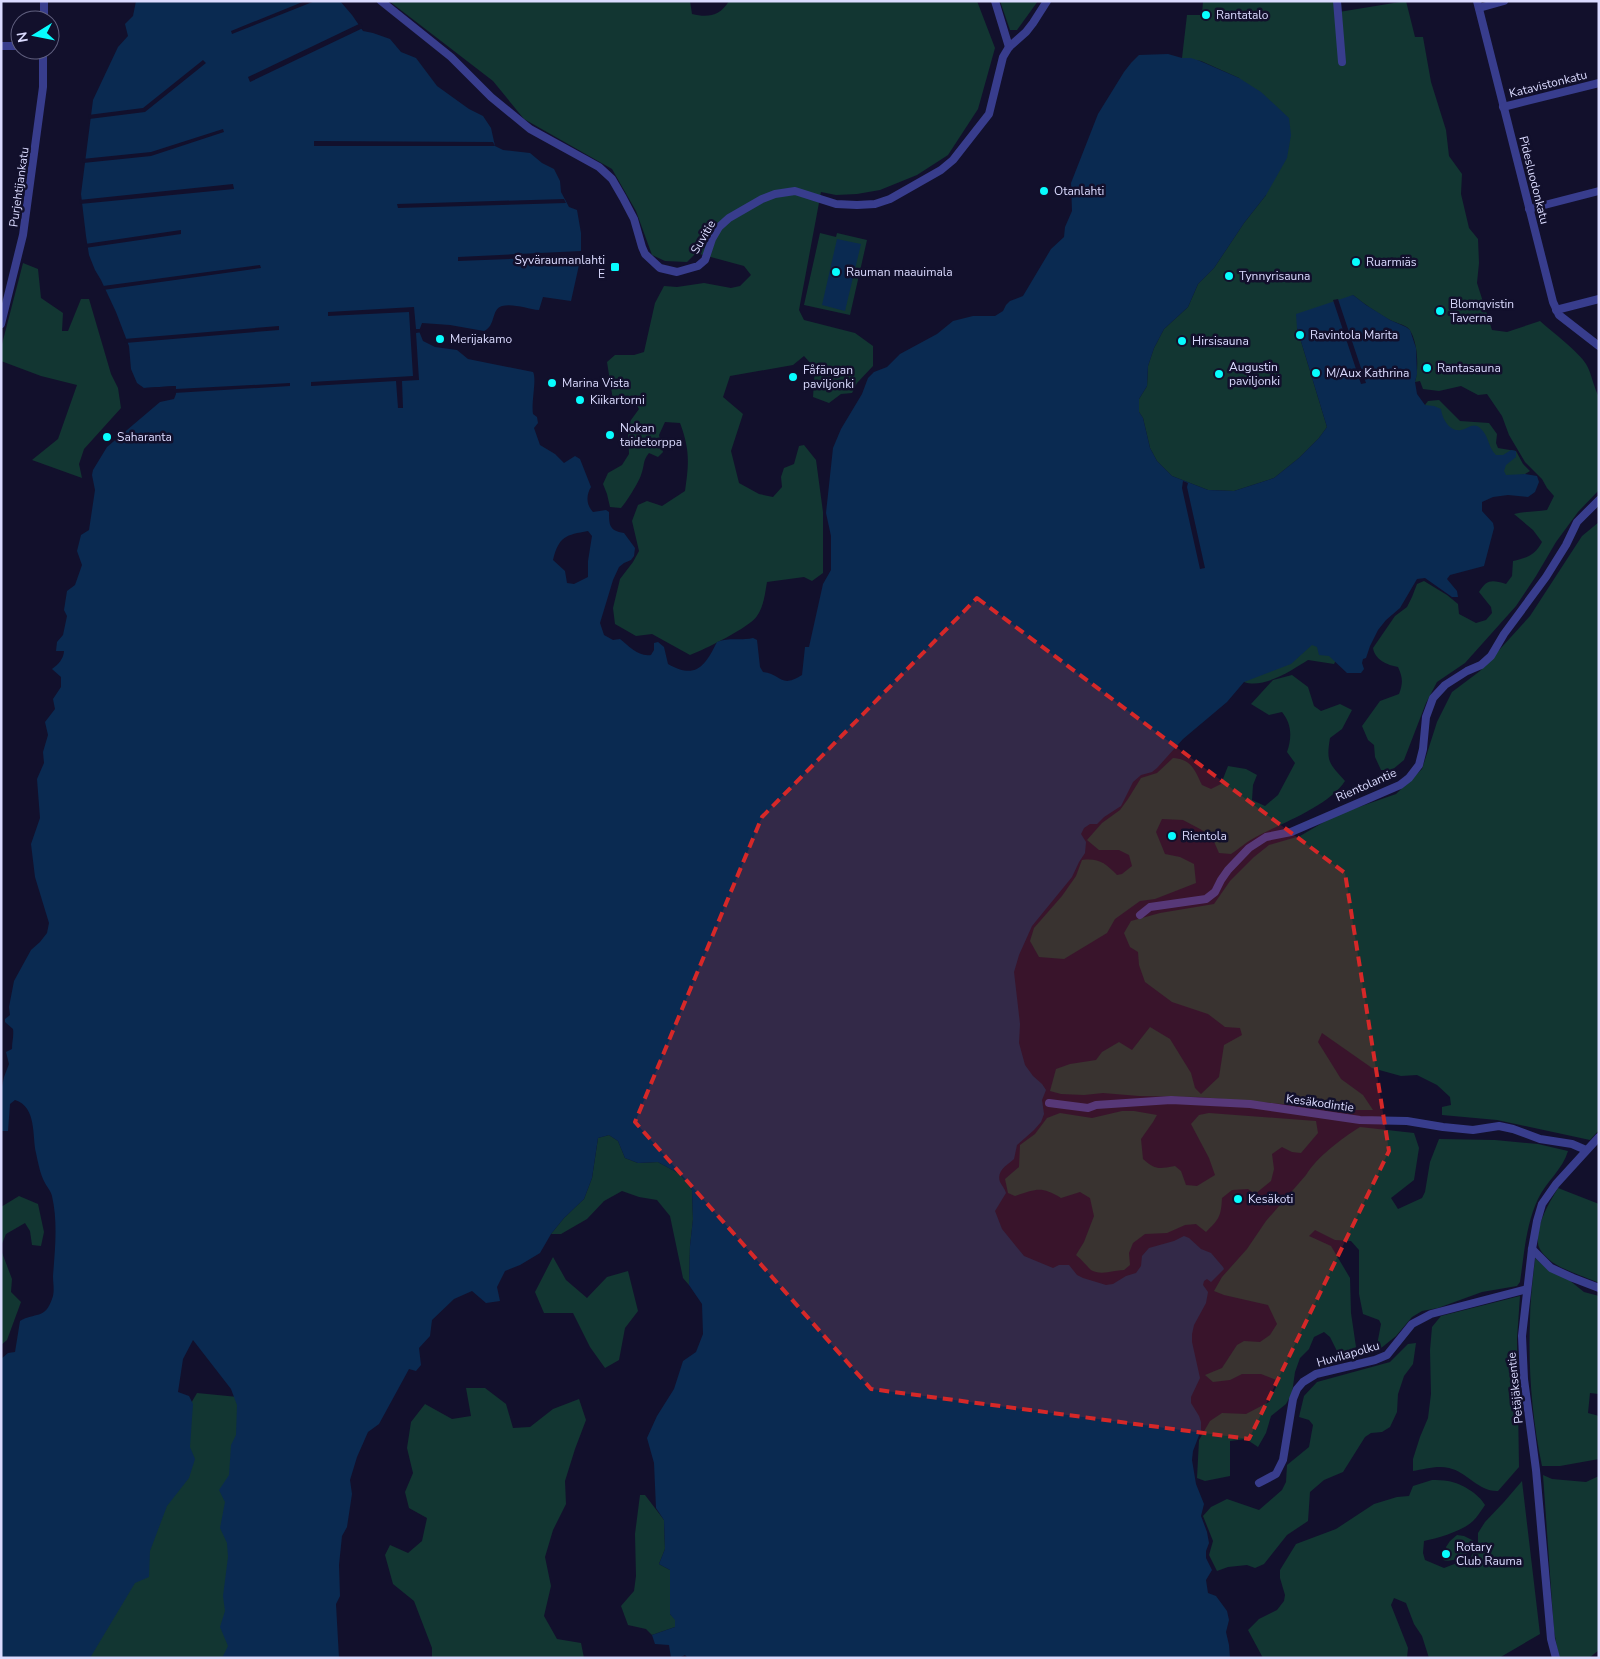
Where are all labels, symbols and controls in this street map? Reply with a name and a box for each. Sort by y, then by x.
place label: Rantatalo [1216,7,1269,23]
marker: Rantatalo [1200,9,1212,21]
north arrow [10,10,60,60]
text: N [12,30,33,44]
street label: Katavistonkatu [1507,67,1589,101]
street label: Pidesluodonkatu [1515,134,1553,226]
street label: Purjehtijankatu [5,146,33,228]
place label: Otanlahti [1054,183,1104,199]
marker: Otanlahti [1038,185,1050,197]
street label: Suvitie [687,217,719,257]
place label: Syväraumanlahti E [514,252,605,282]
place label: Ruarmiäs [1366,254,1417,270]
marker: Ruarmiäs [1350,256,1362,268]
marker: Syväraumanlahti E [609,261,621,273]
place label: Rauman maauimala [846,264,953,280]
marker: Rauman maauimala [830,266,842,278]
place label: Tynnyrisauna [1239,268,1310,284]
marker: Tynnyrisauna [1223,270,1235,282]
place label: Blomqvistin Taverna [1450,296,1514,326]
marker: Blomqvistin Taverna [1434,305,1446,317]
place label: Ravintola Marita [1310,327,1398,343]
marker: Ravintola Marita [1294,329,1306,341]
place label: Merijakamo [450,331,512,347]
marker: Merijakamo [434,333,446,345]
place label: Hirsisauna [1192,333,1249,349]
marker: Hirsisauna [1176,335,1188,347]
place label: Augustin paviljonki [1229,359,1280,389]
place label: Rantasauna [1437,360,1501,376]
place label: Fåfängan paviljonki [803,362,854,392]
marker: Rantasauna [1421,362,1433,374]
place label: M/Aux Kathrina [1326,365,1409,381]
marker: M/Aux Kathrina [1310,367,1322,379]
marker: Augustin paviljonki [1213,368,1225,380]
marker: Fåfängan paviljonki [787,371,799,383]
place label: Marina Vista [562,375,629,391]
marker: Marina Vista [546,377,558,389]
place label: Kiikartorni [590,392,645,408]
marker: Kiikartorni [574,394,586,406]
place label: Nokan taidetorppa [620,420,682,450]
place label: Saharanta [117,429,172,445]
marker: Nokan taidetorppa [604,429,616,441]
marker: Saharanta [101,431,113,443]
street label: Rientolantie [1333,764,1399,806]
place label: Rientola [1182,828,1227,844]
marker: Rientola [1166,830,1178,842]
street label: Kesäkodintie [1285,1090,1355,1116]
place label: Kesäkoti [1248,1191,1293,1207]
marker: Kesäkoti [1232,1193,1244,1205]
street label: Huvilapolku [1315,1337,1381,1371]
street label: Petäjäksentie [1503,1352,1527,1424]
place label: Rotary Club Rauma [1456,1539,1522,1569]
marker: Rotary Club Rauma [1440,1548,1452,1560]

